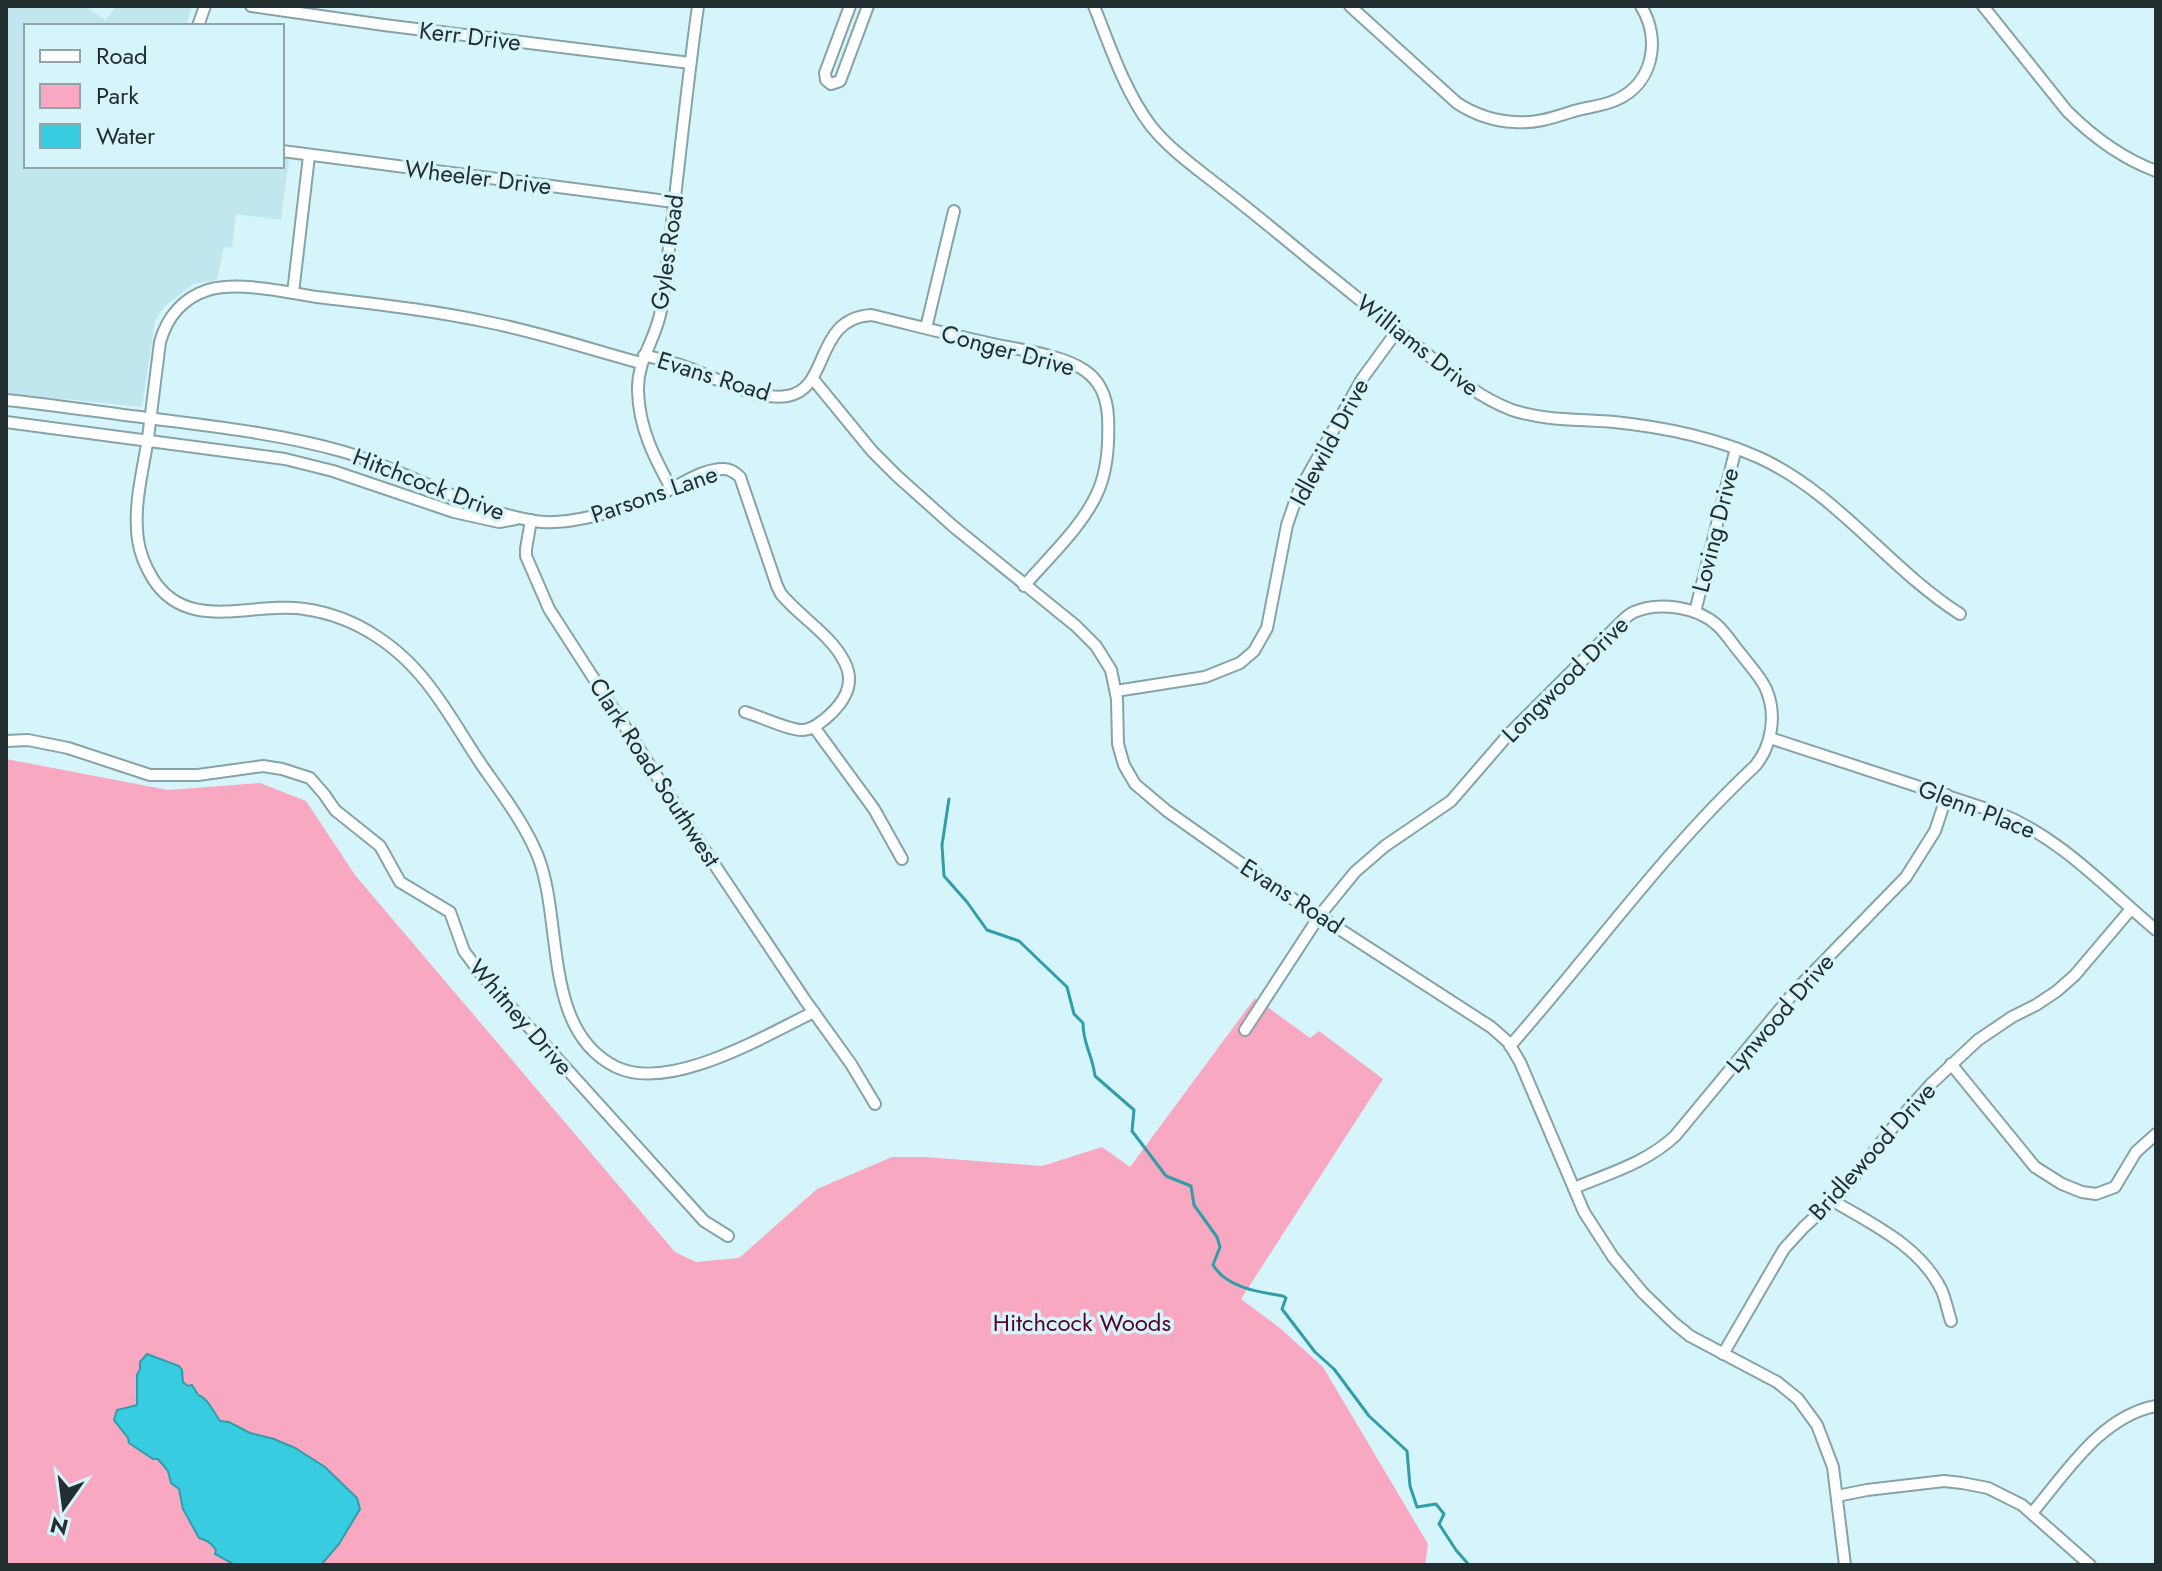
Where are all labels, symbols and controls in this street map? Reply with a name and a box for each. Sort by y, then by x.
street label: Kerr Drive [417,12,523,60]
legend [24,24,284,168]
text: Road [96,38,148,73]
text: Park [96,78,139,113]
text: Water [96,118,156,153]
street label: Wheeler Drive [403,151,553,203]
street label: Gyles Road [642,192,692,312]
street label: Williams Drive [1349,286,1487,404]
street label: Conger Drive [937,315,1079,385]
street label: Evans Road [653,342,775,410]
street label: Idlewild Drive [1281,372,1377,512]
street label: Hitchcock Drive [348,439,510,529]
street label: Parsons Lane [586,456,722,532]
street label: Loving Drive [1683,464,1747,596]
street label: Longwood Drive [1494,608,1636,750]
street label: Clark Road Southwest [581,671,730,874]
street label: Glenn Place [1913,771,2041,847]
street label: Evans Road [1234,850,1350,942]
street label: Lynwood Drive [1718,945,1842,1081]
street label: Whitney Drive [461,951,581,1083]
street label: Bridlewood Drive [1800,1074,1944,1228]
park label: Hitchcock Woods [993,1305,1171,1340]
north arrow [24,1467,104,1547]
text: N [47,1509,72,1544]

